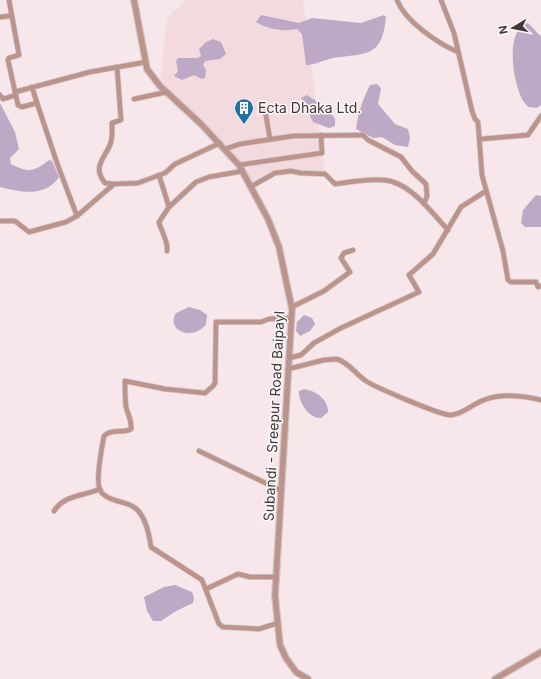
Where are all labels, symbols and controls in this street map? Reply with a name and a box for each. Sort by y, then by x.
north arrow [493,8,533,48]
text: N [496,24,511,35]
building icon: Ecta Dhaka Ltd. [233,97,255,125]
place label: Ecta Dhaka Ltd. [258,99,361,116]
street label: Subandi - Sreepur Road Baipayl [260,310,288,522]

